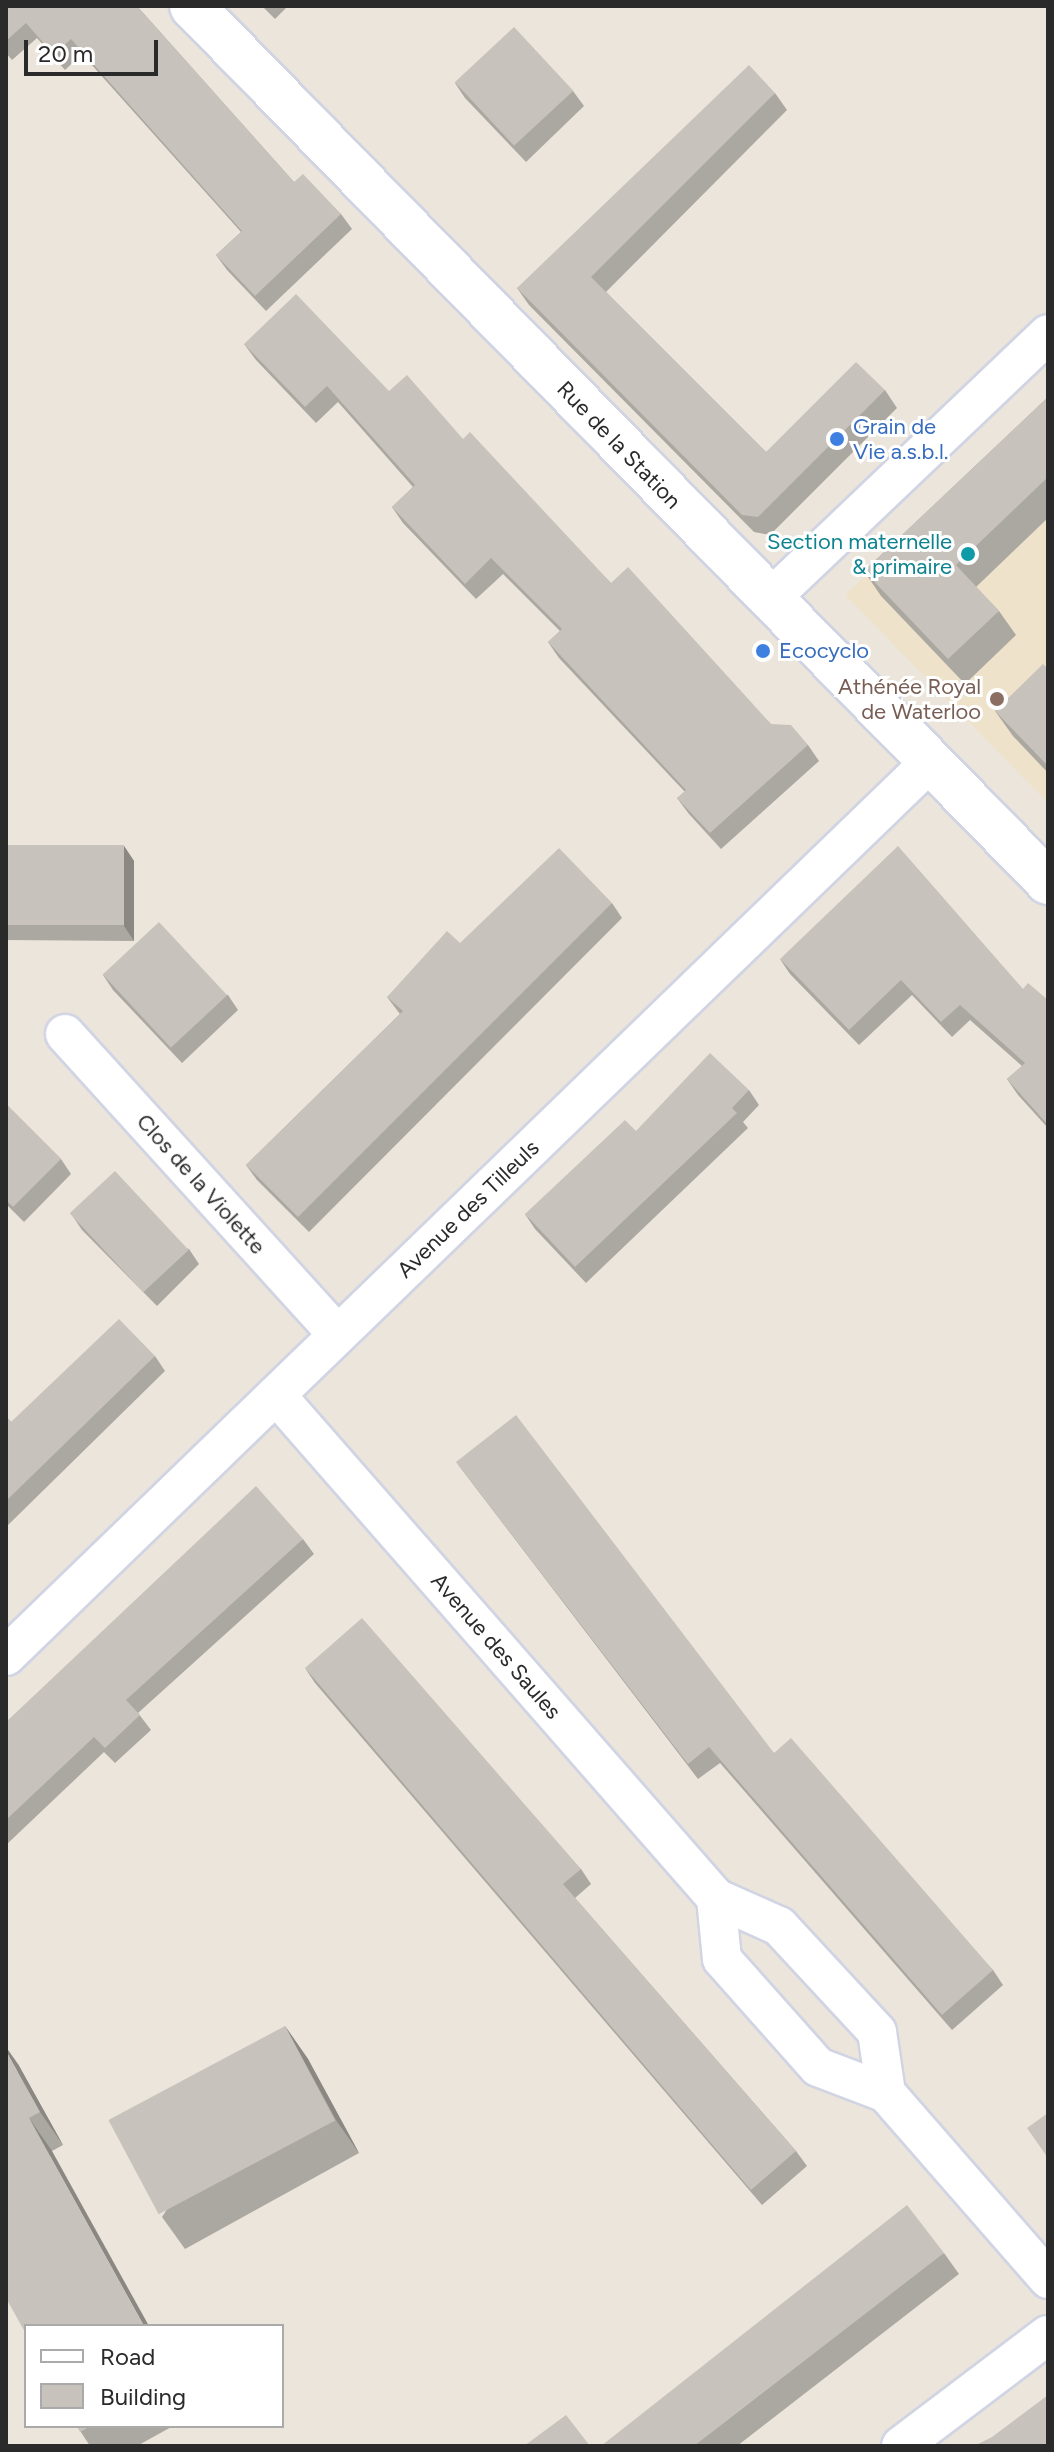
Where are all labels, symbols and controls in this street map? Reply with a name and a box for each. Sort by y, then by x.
scale bar [28,24,162,74]
text: 20 m [38,39,93,68]
street label: Rue de la Station [552,376,686,514]
place label: Grain de Vie a.s.b.l. [853,413,948,464]
marker: Grain de Vie a.s.b.l. [828,430,846,448]
place label: Section maternelle & primaire [767,528,952,580]
marker: Section maternelle & primaire [959,545,977,563]
place label: Ecocyclo [779,638,869,664]
marker: Ecocyclo [754,642,772,660]
place label: Athénée Royal de Waterloo [838,673,981,724]
marker: Athénée Royal de Waterloo [988,690,1006,708]
street label: Clos de la Violette [131,1108,271,1260]
street label: Avenue des Tilleuls [392,1135,544,1283]
street label: Avenue des Saules [426,1568,566,1724]
legend [24,2324,284,2428]
text: Road [100,2342,155,2371]
text: Building [100,2382,186,2411]

